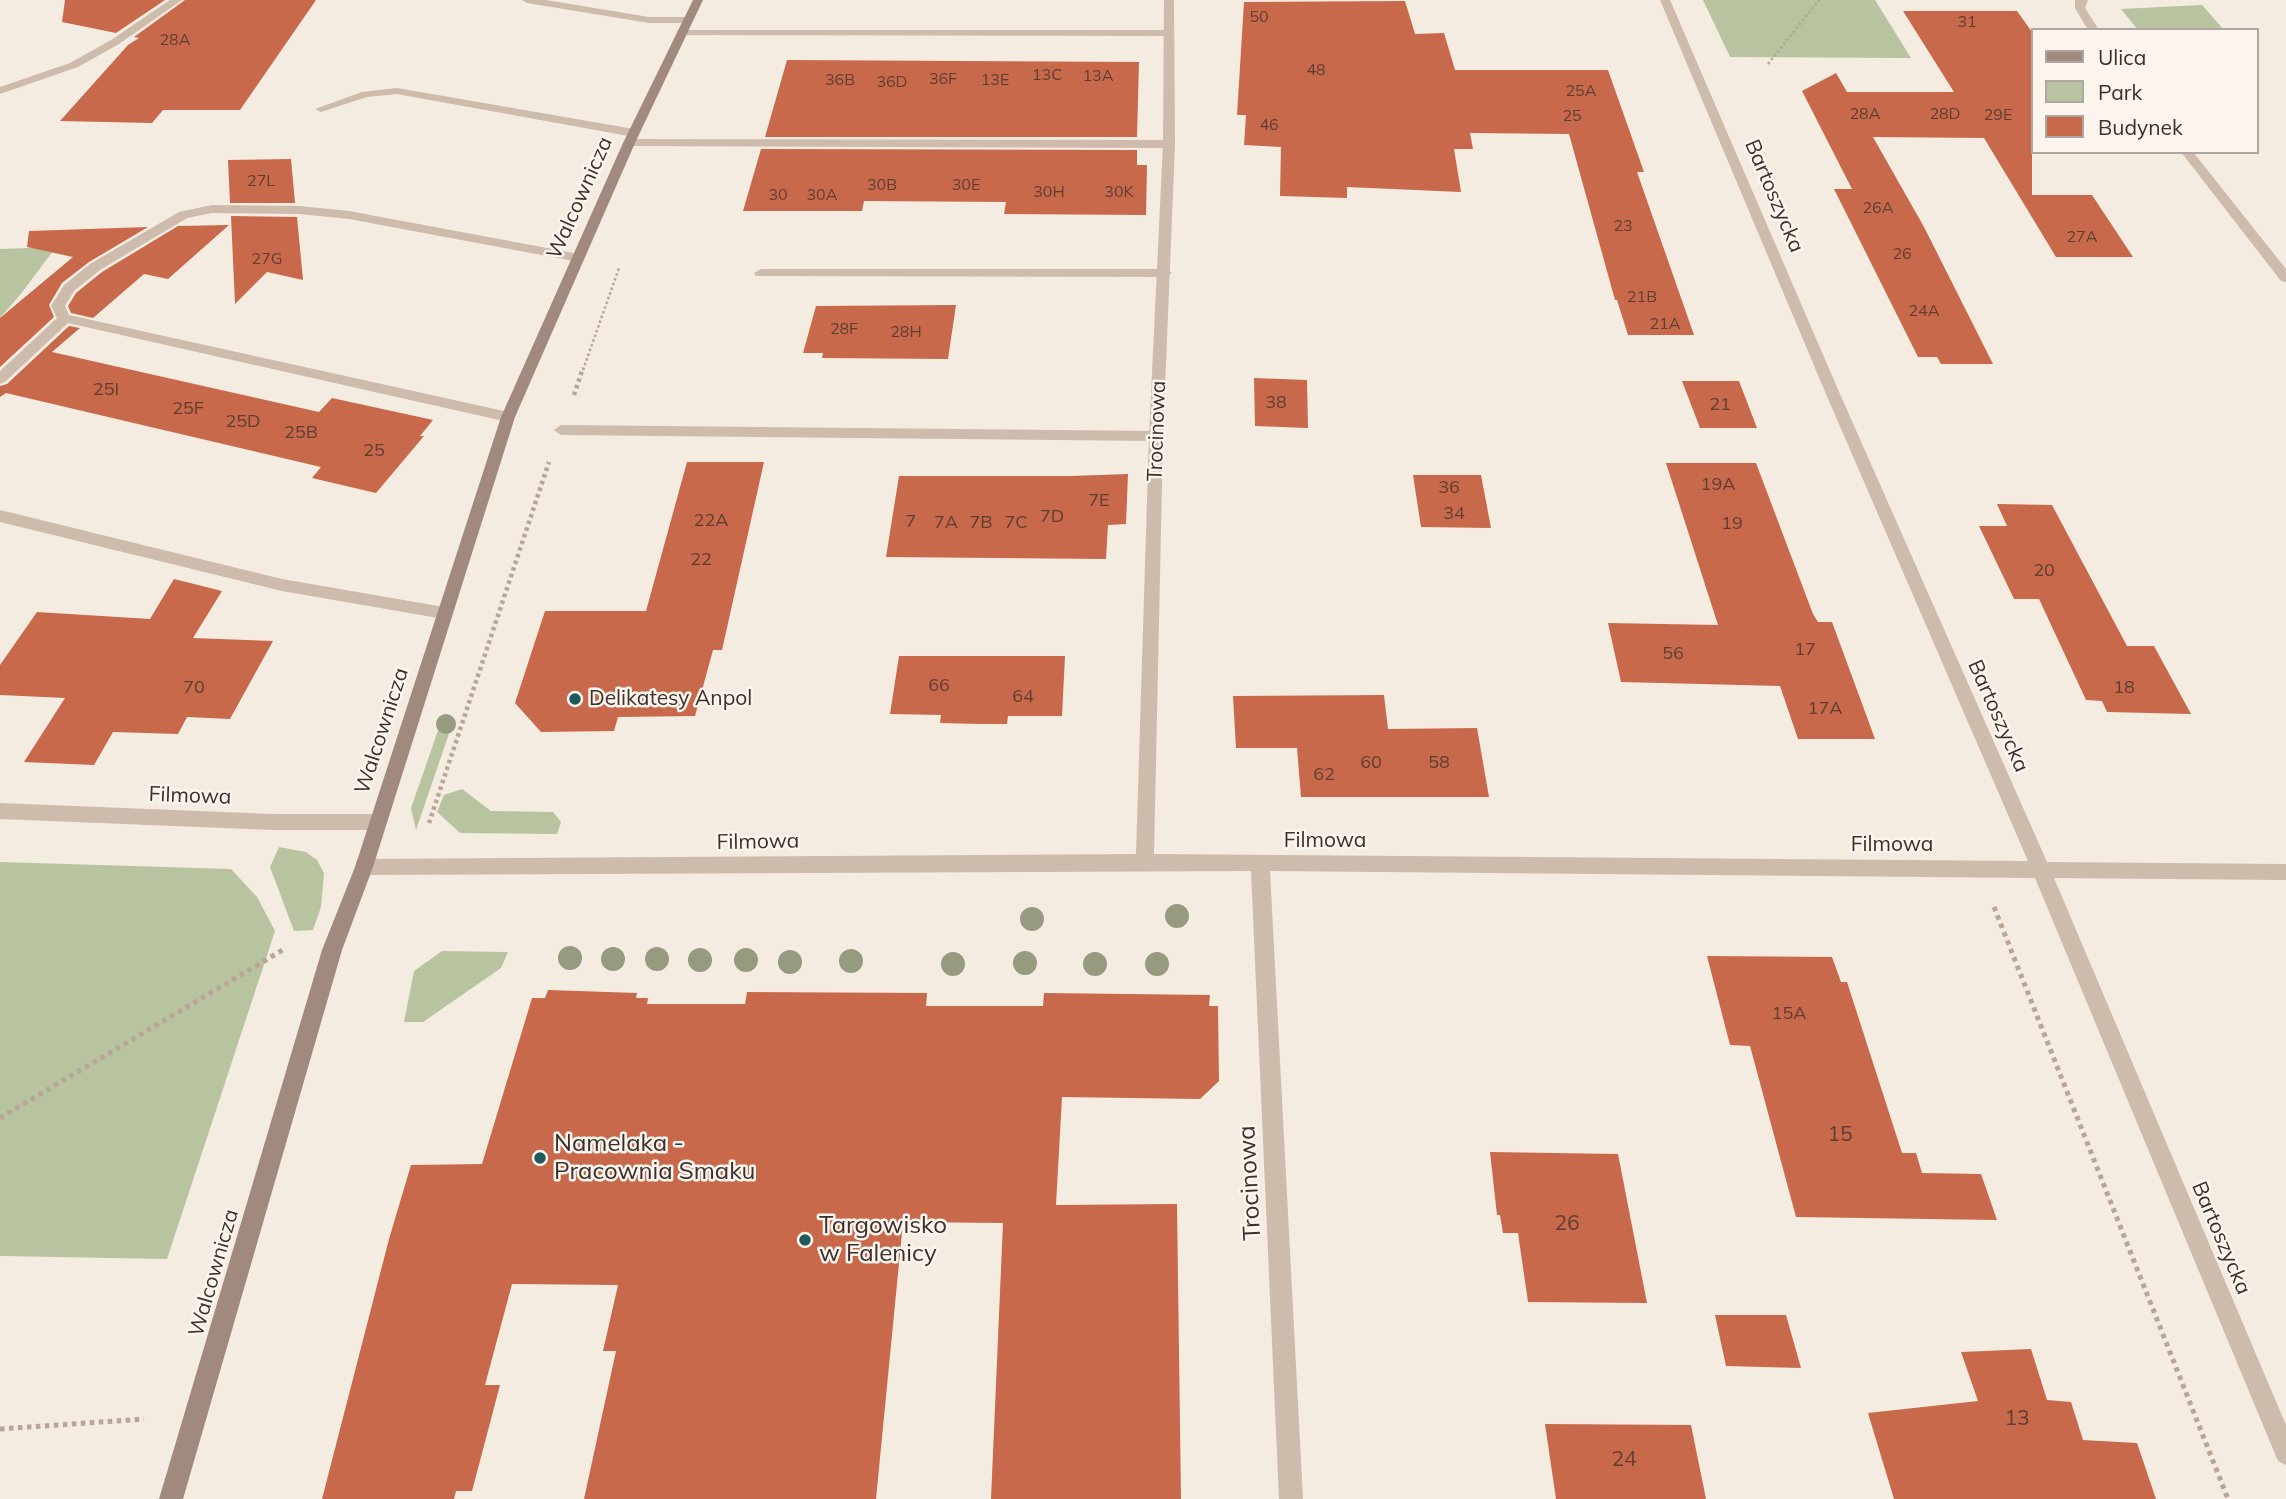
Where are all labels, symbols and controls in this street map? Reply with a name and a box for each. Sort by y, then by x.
house number: 50 [1249,7,1269,27]
house number: 31 [1957,12,1977,32]
legend [2030,28,2258,154]
house number: 28A [160,30,190,50]
text: Ulica [2098,44,2146,70]
house number: 48 [1306,60,1326,80]
house number: 13C [1032,65,1062,85]
house number: 13A [1083,66,1113,86]
house number: 36F [929,69,957,89]
house number: 36B [825,70,855,90]
house number: 13E [981,70,1009,90]
house number: 36D [876,72,908,92]
text: Park [2098,79,2142,105]
house number: 25A [1566,81,1596,101]
house number: 28A [1850,104,1880,124]
house number: 28D [1929,104,1961,124]
house number: 29E [1984,105,2012,125]
house number: 25 [1562,106,1582,126]
text: Budynek [2098,114,2183,140]
house number: 46 [1259,115,1279,135]
street label: Walcownicza [542,133,618,263]
street label: Bartoszycka [1739,136,1809,256]
house number: 27L [247,171,275,191]
house number: 30B [867,175,897,195]
house number: 30E [952,175,980,195]
house number: 30H [1033,182,1065,202]
house number: 30K [1104,182,1134,202]
house number: 30 [768,185,788,205]
house number: 30A [807,185,837,205]
house number: 26A [1863,198,1893,218]
house number: 23 [1613,216,1633,236]
house number: 27A [2067,227,2097,247]
house number: 26 [1892,244,1912,264]
house number: 27G [252,249,282,269]
house number: 21B [1627,287,1657,307]
house number: 24A [1909,301,1939,321]
house number: 21A [1650,314,1680,334]
house number: 28F [830,319,858,339]
house number: 28H [890,322,922,342]
house number: 25I [93,379,119,401]
street label: Trocinowa [1143,380,1171,482]
house number: 38 [1265,392,1287,414]
house number: 21 [1709,394,1731,416]
house number: 25F [172,398,204,420]
house number: 25D [225,411,261,433]
house number: 25B [284,422,318,444]
house number: 25 [363,440,385,462]
house number: 19A [1701,474,1735,496]
house number: 36 [1438,477,1460,499]
house number: 7E [1088,490,1110,512]
house number: 34 [1443,503,1465,525]
house number: 7D [1040,506,1064,528]
house number: 22A [694,510,728,532]
house number: 7 [906,511,916,533]
house number: 7A [934,512,958,534]
house number: 7B [969,512,993,534]
house number: 7C [1004,512,1028,534]
house number: 19 [1721,513,1743,535]
house number: 22 [690,549,712,571]
house number: 20 [2033,560,2055,582]
house number: 17 [1794,639,1816,661]
house number: 56 [1662,643,1684,665]
street label: Bartoszycka [1962,656,2034,776]
street label: Walcownicza [350,665,414,797]
house number: 66 [928,675,950,697]
house number: 70 [183,677,205,699]
house number: 18 [2113,677,2135,699]
place label: Delikatesy Anpol [589,686,752,712]
house number: 64 [1012,686,1034,708]
marker: Delikatesy Anpol [567,691,583,707]
house number: 17A [1808,698,1842,720]
house number: 60 [1360,752,1382,774]
house number: 58 [1428,752,1450,774]
house number: 62 [1313,764,1335,786]
street label: Filmowa [148,782,232,810]
street label: Filmowa [1284,828,1366,854]
street label: Filmowa [716,829,800,855]
street label: Filmowa [1851,832,1933,858]
house number: 15A [1772,1003,1806,1025]
house number: 15 [1827,1122,1853,1148]
street label: Trocinowa [1233,1125,1267,1241]
place label: Namelaka - Pracownia Smaku [554,1130,755,1186]
marker: Namelaka - Pracownia Smaku [532,1150,548,1166]
street label: Bartoszycka [2186,1178,2256,1298]
street label: Walcownicza [184,1207,244,1339]
house number: 26 [1554,1211,1580,1237]
place label: Targowisko w Falenicy [819,1212,947,1268]
marker: Targowisko w Falenicy [797,1232,813,1248]
house number: 13 [2004,1406,2030,1432]
house number: 24 [1611,1447,1637,1473]

